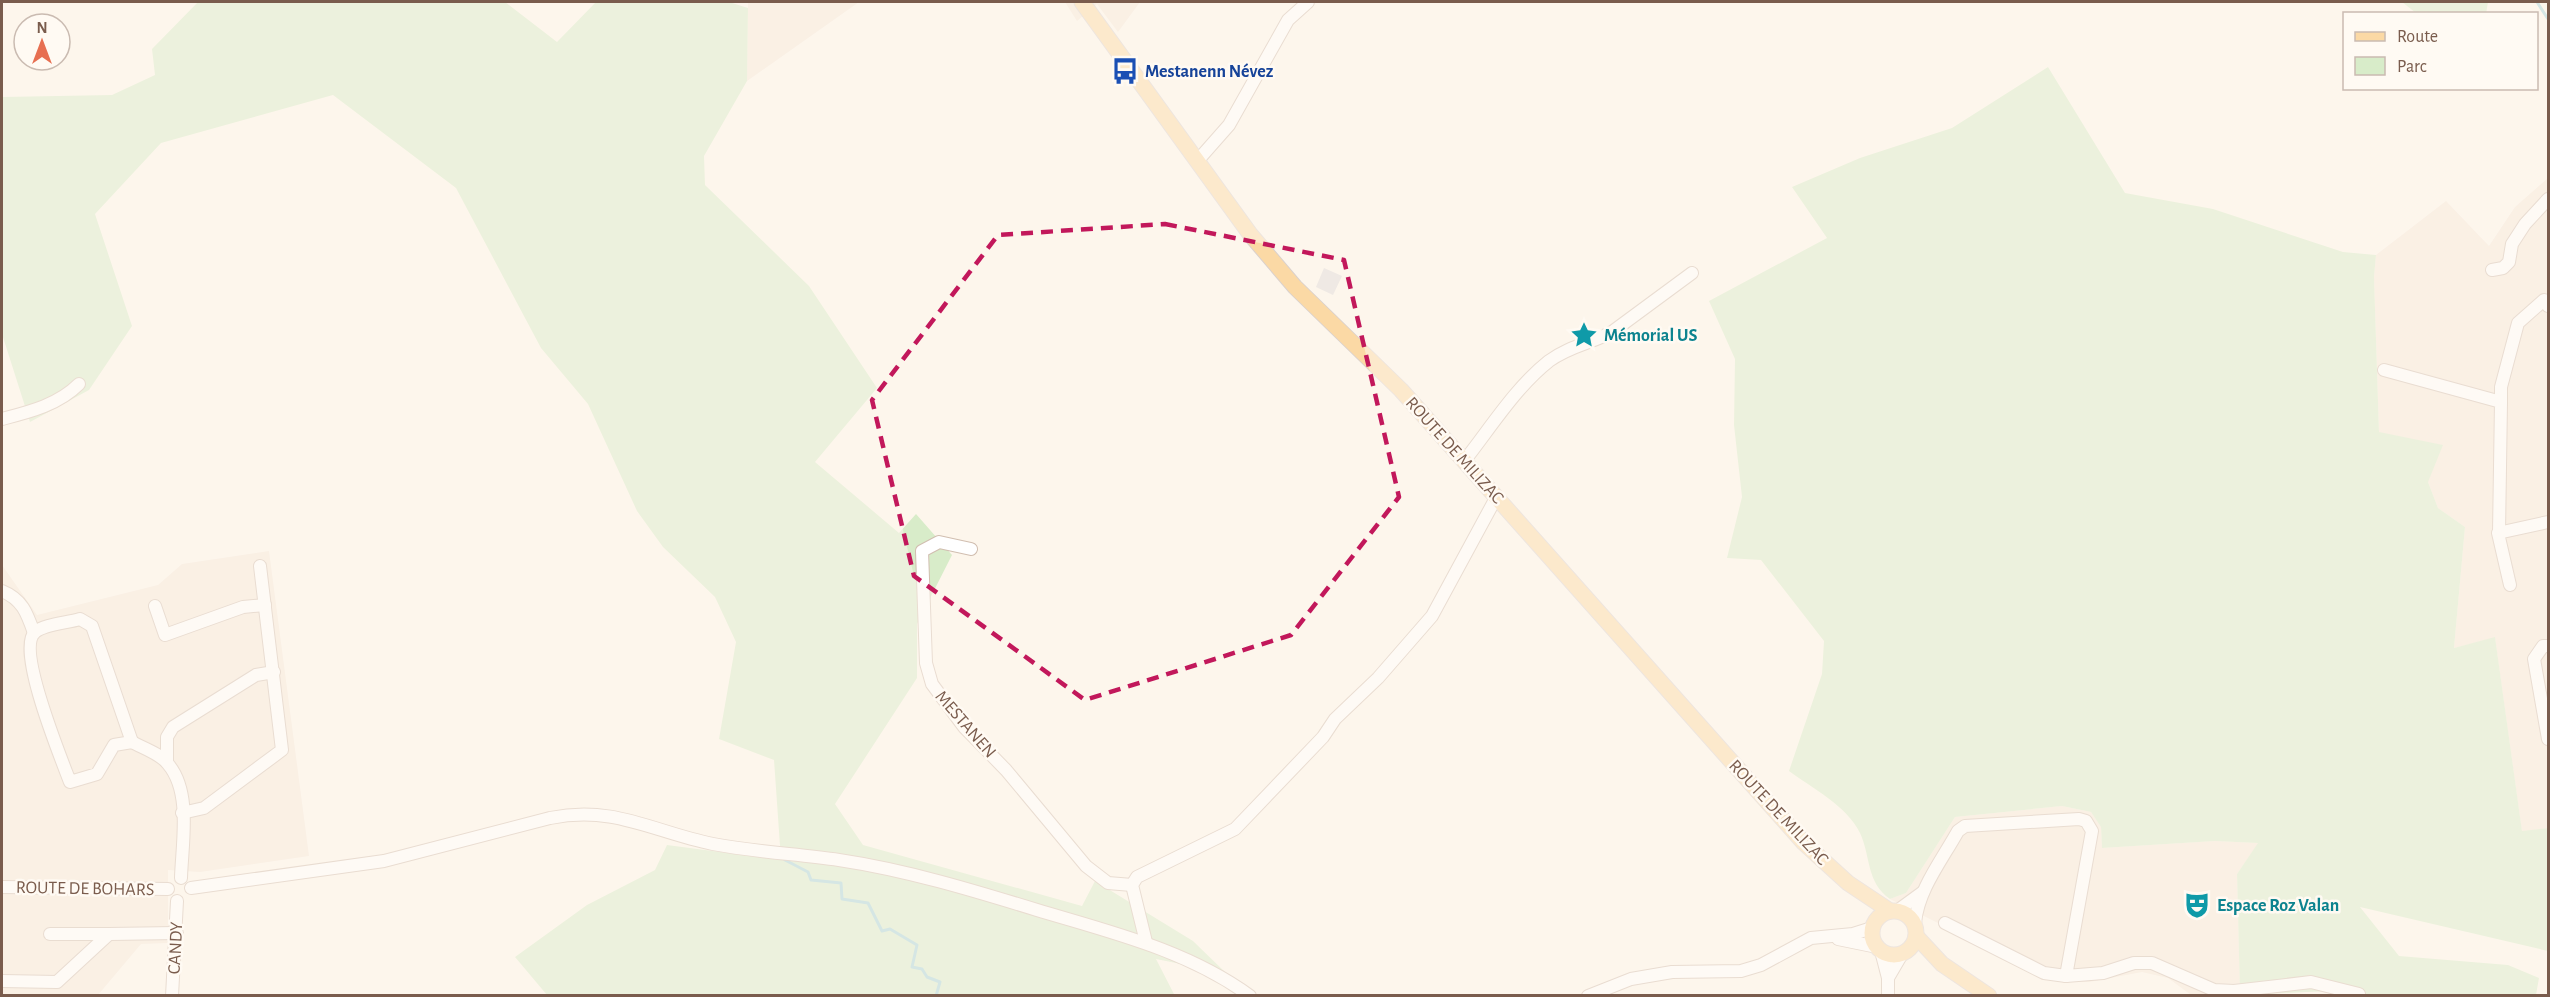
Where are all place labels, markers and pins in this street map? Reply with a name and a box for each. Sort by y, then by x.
bus stop icon: Mestanenn Névez [1110,56,1140,86]
place label: Mestanenn Névez [1145,63,1274,81]
place icon: Mémorial US [1569,320,1599,350]
place label: Mémorial US [1604,327,1697,345]
theatre icon: Espace Roz Valan [2182,890,2212,920]
place label: Espace Roz Valan [2217,897,2339,915]

